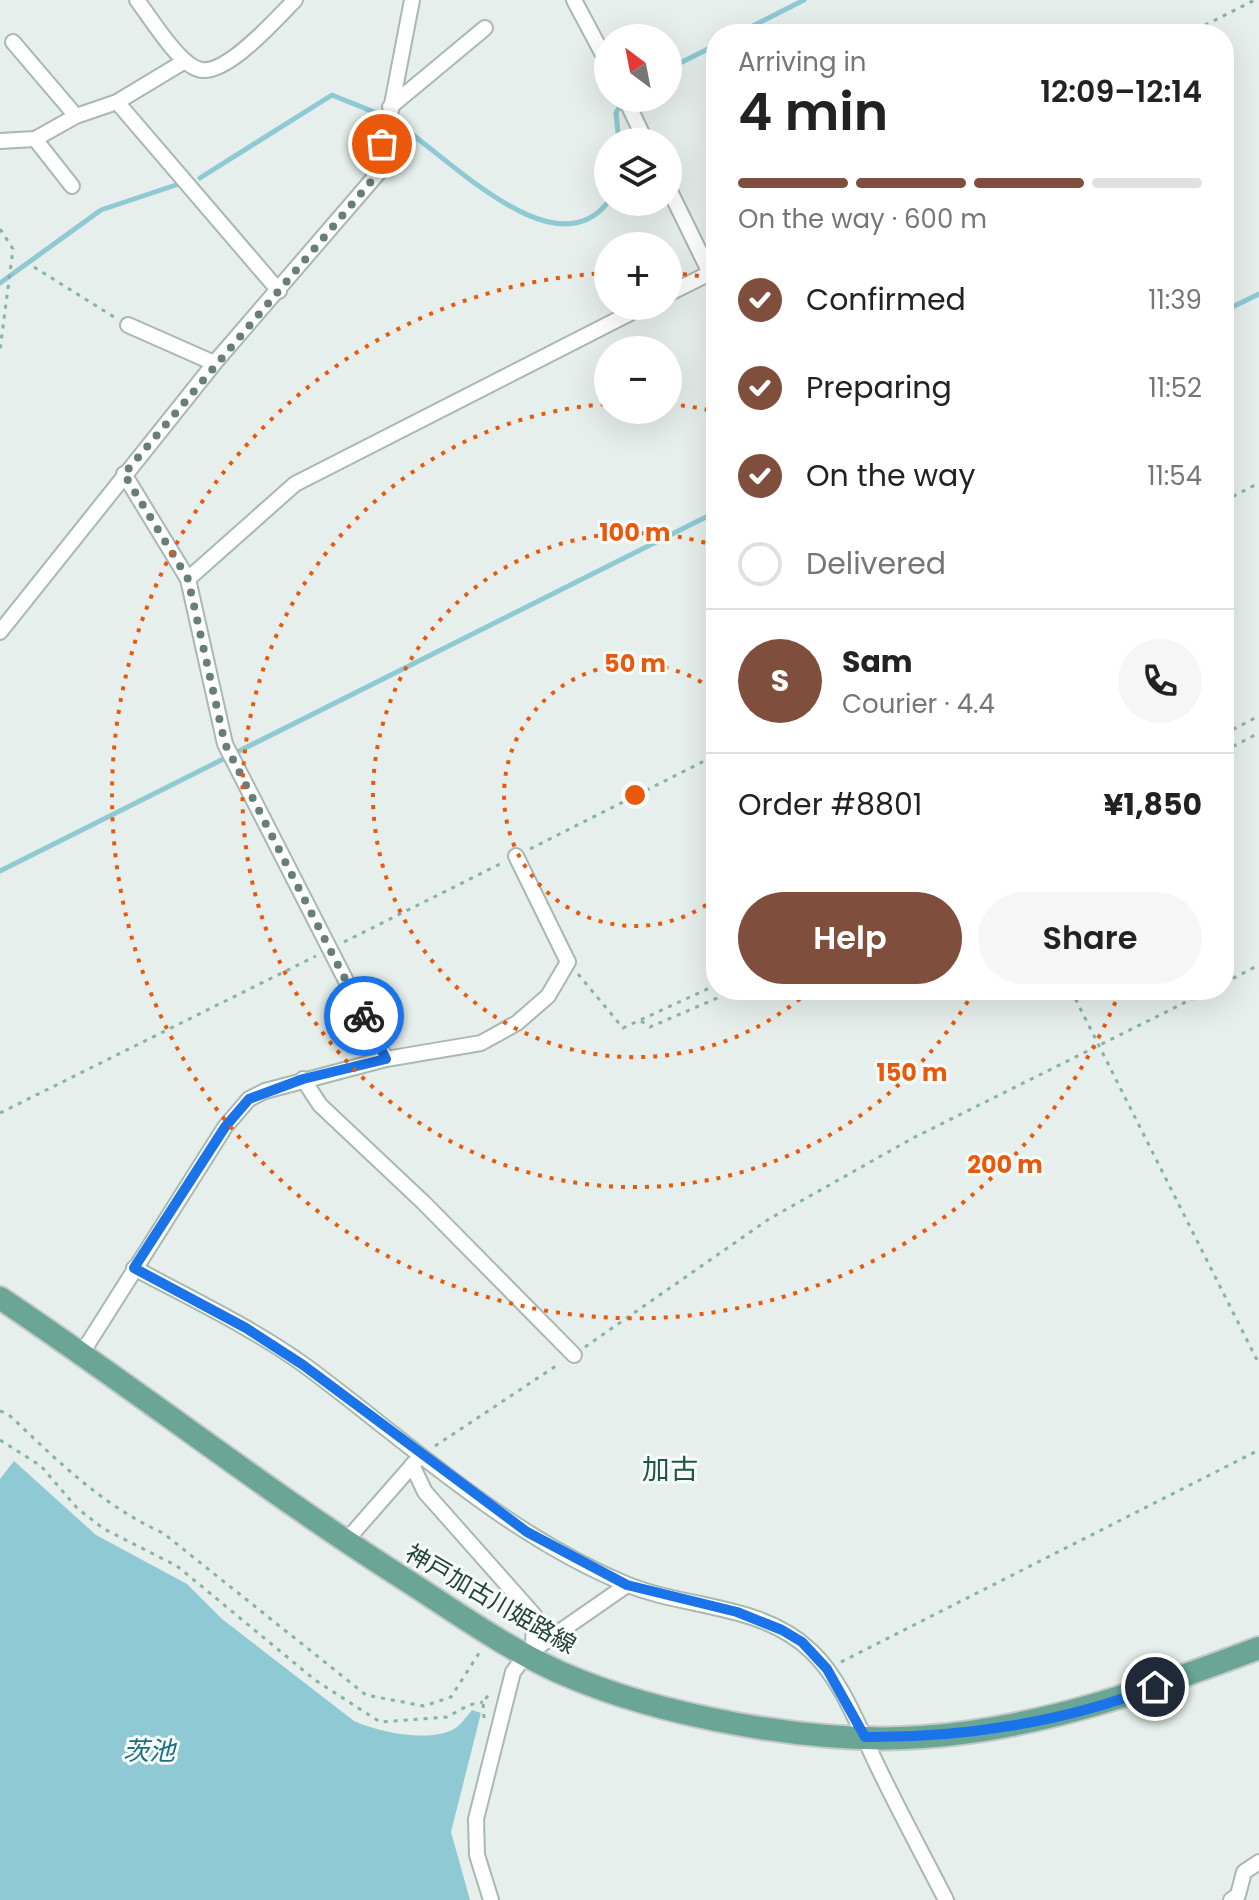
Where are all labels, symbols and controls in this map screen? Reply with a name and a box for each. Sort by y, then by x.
north arrow [594,24,682,112]
map controls [594,24,682,424]
text: Arriving in [738,44,867,80]
text: 12:09–12:14 [1040,70,1202,113]
text: 4 min [738,75,888,148]
pin [348,110,416,178]
icon: bag [360,122,404,166]
button: layers [594,128,682,216]
text: On the way · 600 m [738,201,987,237]
button: + [594,232,682,320]
icon: check [738,278,782,322]
text: Confirmed [806,278,966,321]
text: 11:39 [1148,282,1202,318]
button: − [594,336,682,424]
icon: check [738,366,782,410]
text: Preparing [806,366,952,409]
text: 11:52 [1149,370,1202,406]
icon: check [738,454,782,498]
text: On the way [806,454,975,497]
text: 11:54 [1147,458,1202,494]
text: 100 m [600,516,670,549]
text: Delivered [806,542,946,585]
button: phone [1118,639,1202,723]
text: Sam [842,640,913,683]
text: 50 m [604,647,666,680]
text: S [771,659,789,702]
text: Courier · 4.4 [842,686,995,722]
centre of rings [621,781,649,809]
text: Order #8801 [738,783,922,826]
text: ¥1,850 [1103,783,1202,826]
button: Help [738,892,962,984]
button: Share [978,892,1202,984]
courier [324,976,404,1056]
icon: bike [342,994,386,1038]
text: 150 m [877,1056,947,1089]
text: 200 m [967,1148,1043,1181]
district label: 加古 [642,1450,698,1489]
street label: 神戸加古川姫路線 [400,1537,582,1661]
pin [1121,1653,1189,1721]
icon: home [1133,1665,1177,1709]
water label: 茨池 [123,1733,178,1769]

